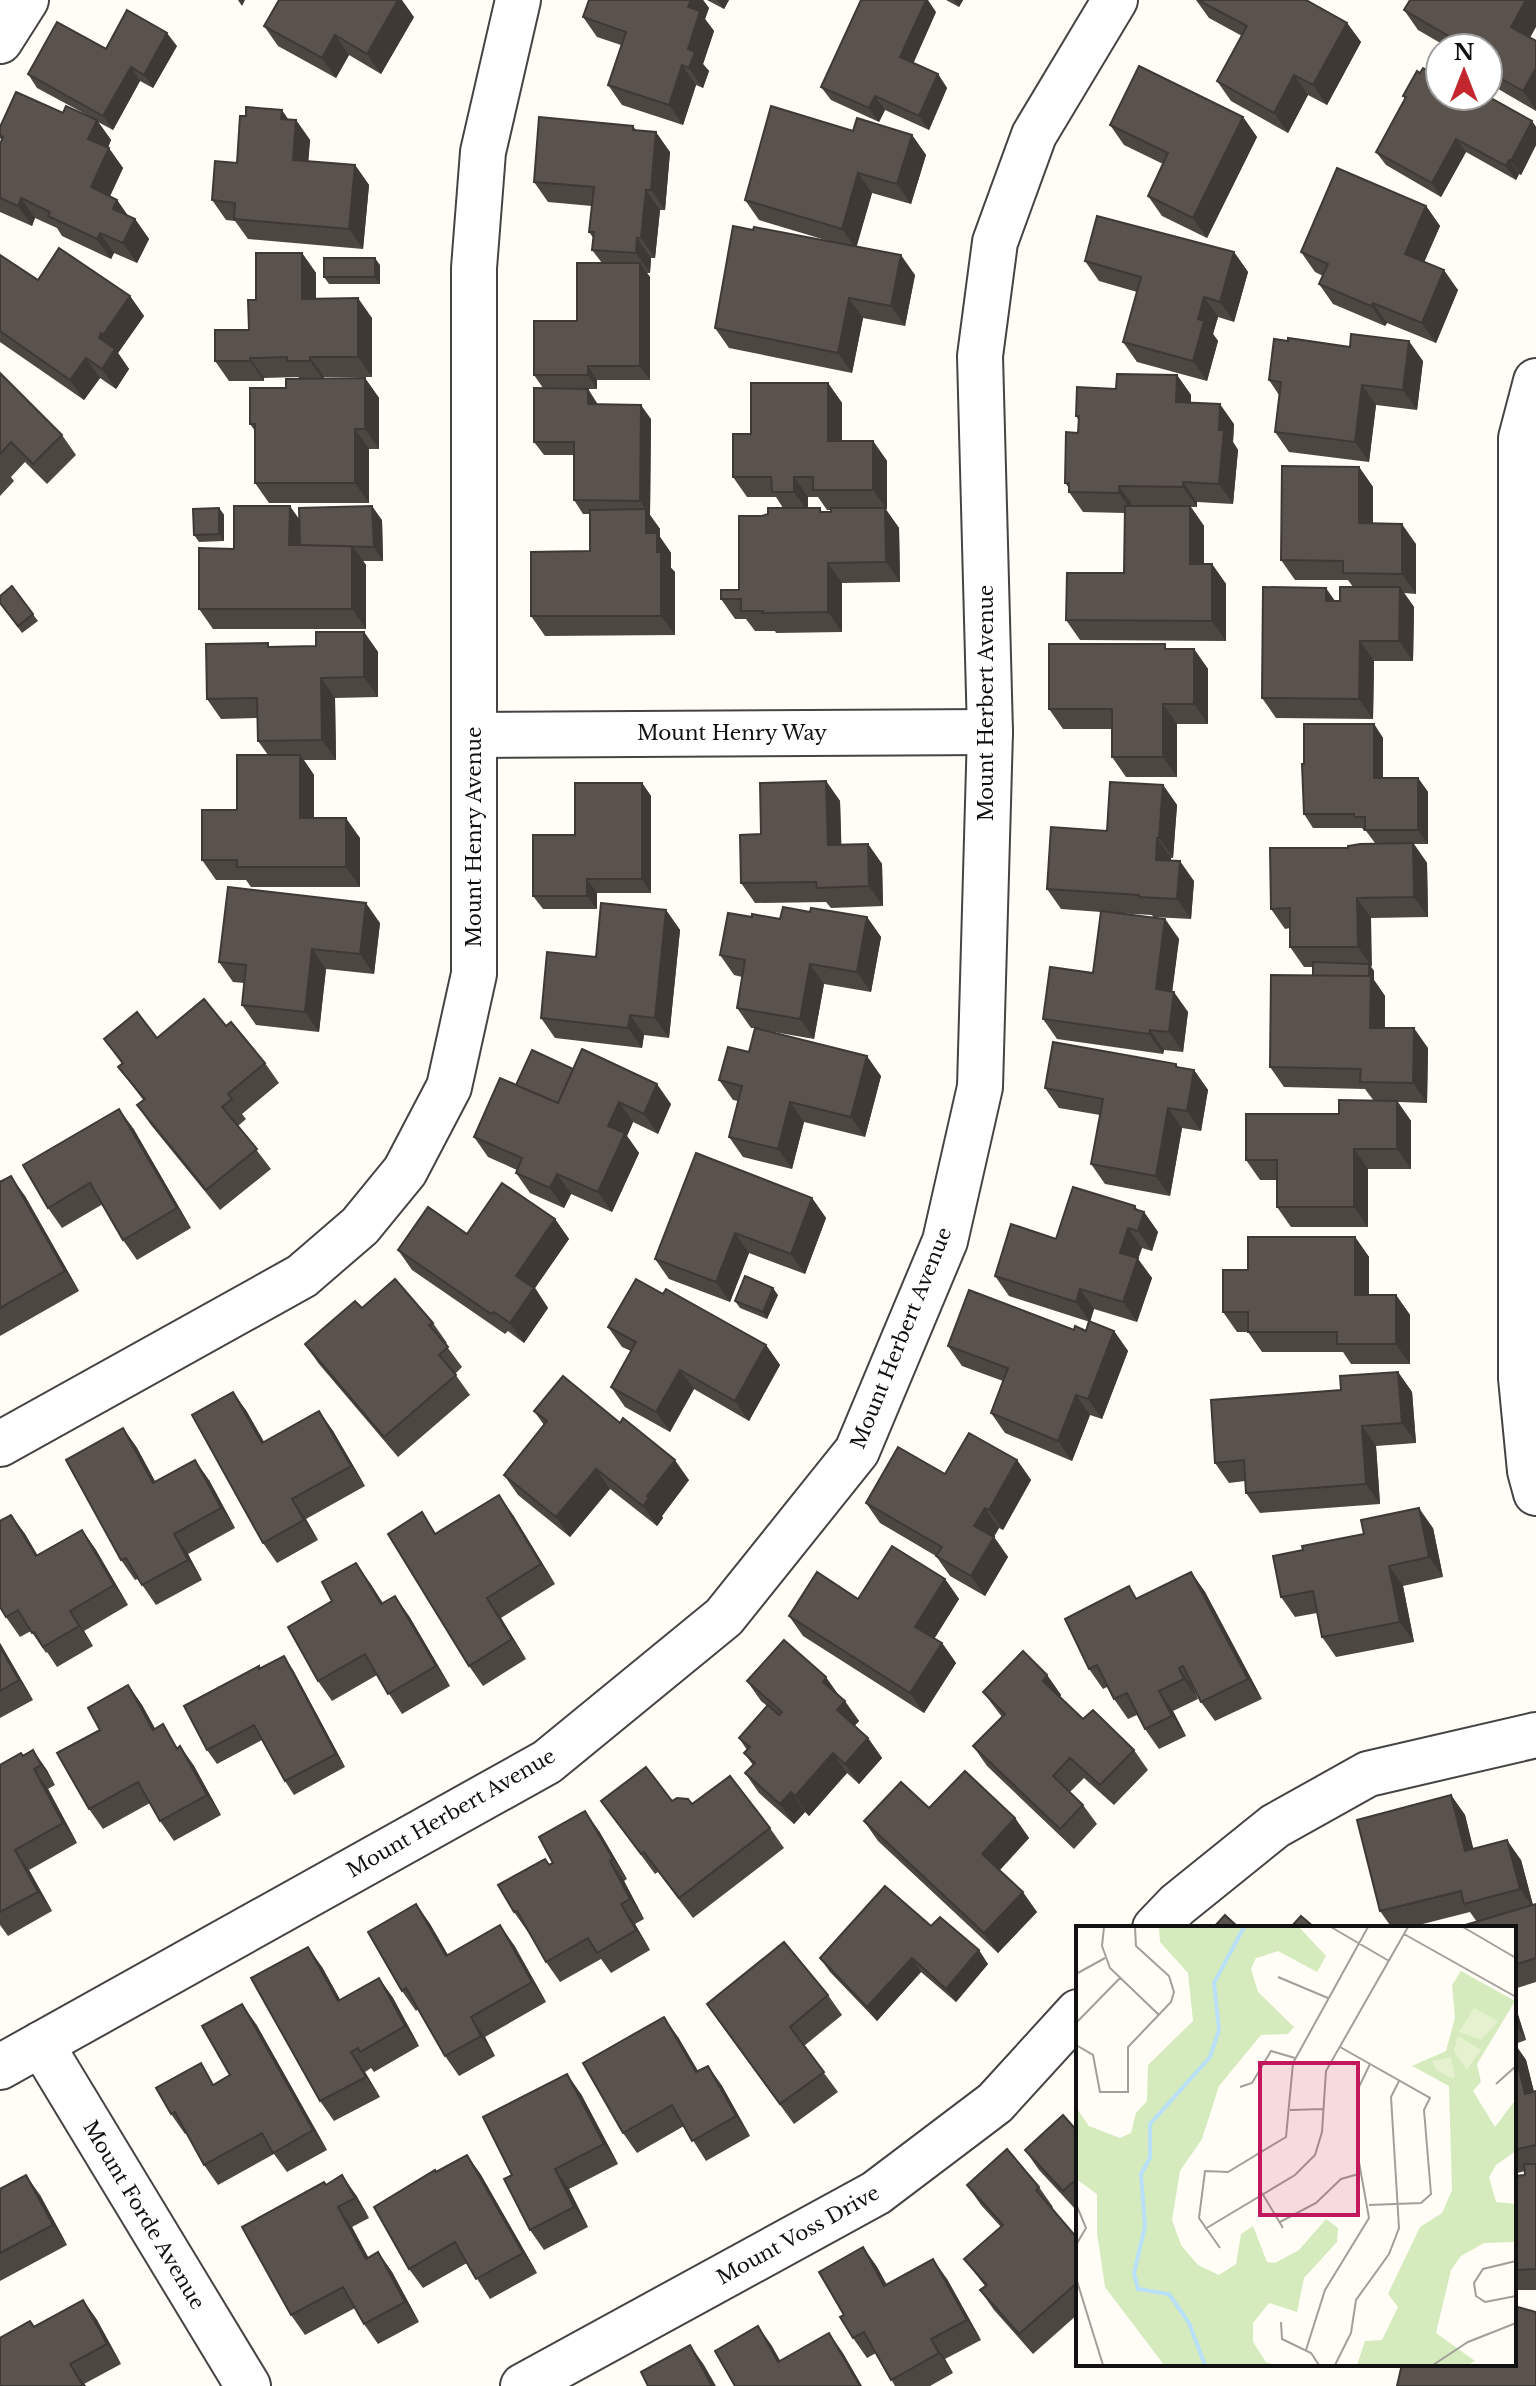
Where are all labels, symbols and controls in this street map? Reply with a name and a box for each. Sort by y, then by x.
north arrow [1424,32,1504,112]
text: N [1454,39,1475,66]
street label: Mount Herbert Avenue [974,585,998,821]
street label: Mount Henry Way [637,721,827,745]
street label: Mount Henry Avenue [462,727,486,947]
street label: Mount Herbert Avenue [846,1224,956,1452]
street label: Mount Herbert Avenue [343,1743,559,1883]
inset map [1076,1926,1516,2366]
street label: Mount Forde Avenue [78,2116,210,2314]
street label: Mount Voss Drive [713,2180,883,2290]

